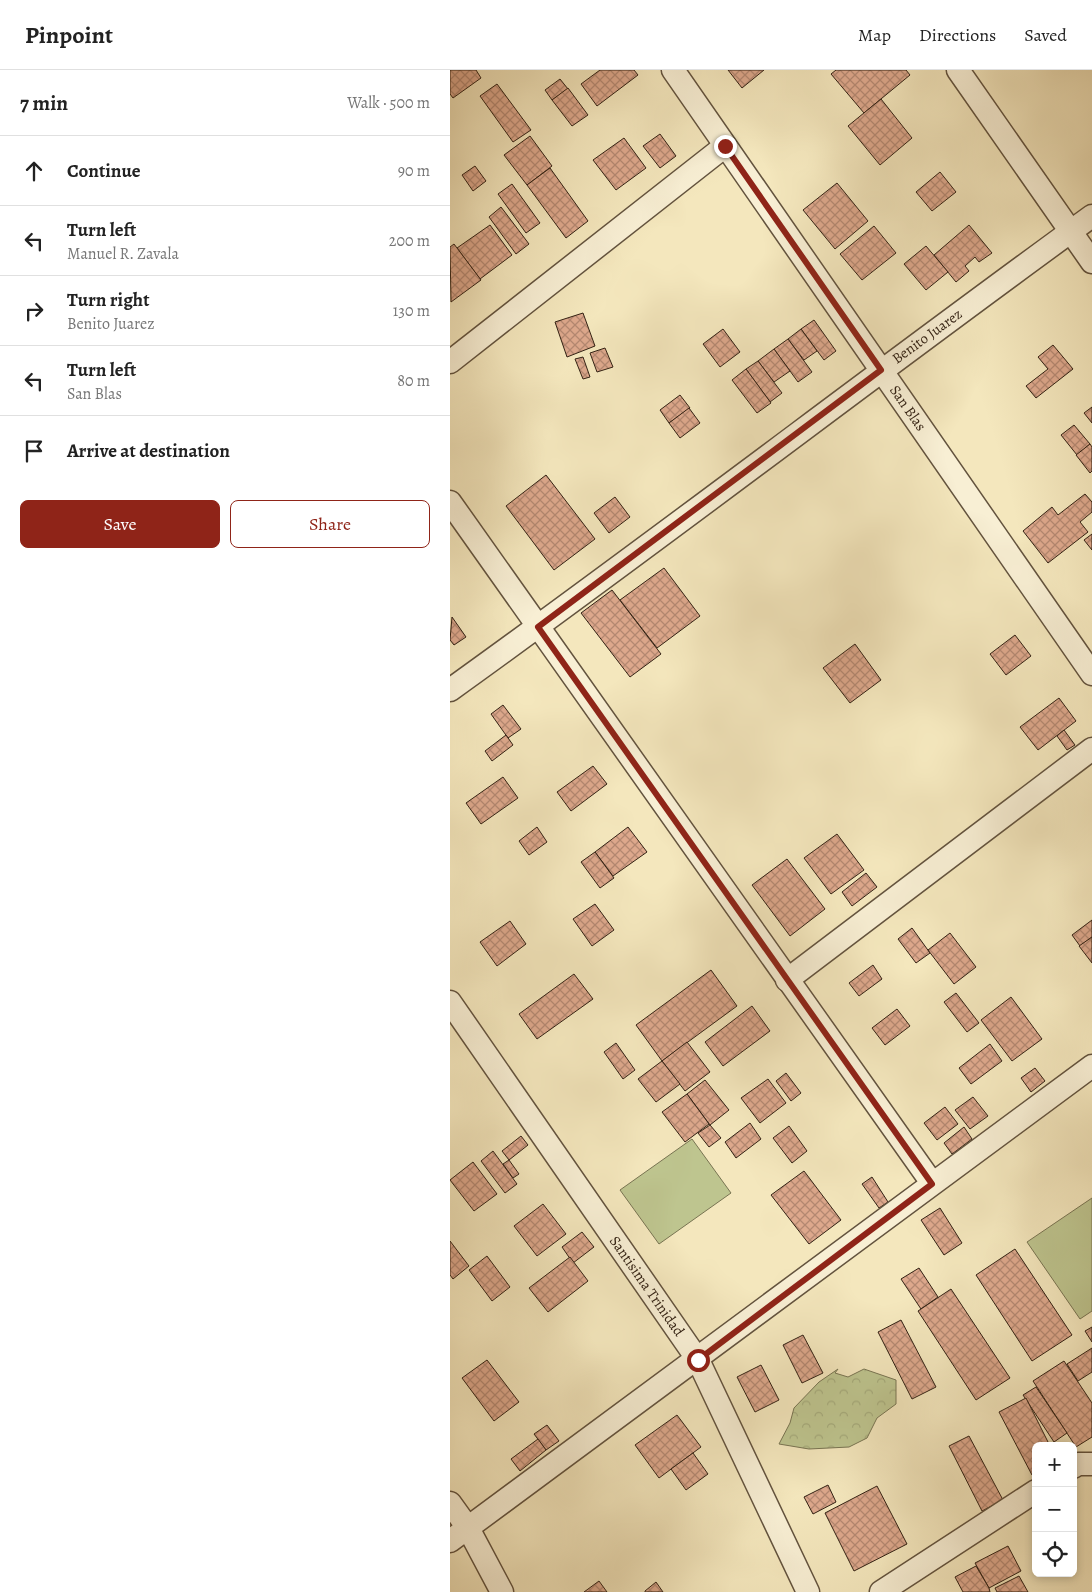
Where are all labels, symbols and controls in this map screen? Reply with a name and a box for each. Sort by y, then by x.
text: Pinpoint [25,19,113,51]
text: Map [858,23,891,47]
text: Directions [919,23,996,47]
text: Saved [1024,23,1067,47]
text: 7 min [20,89,68,117]
text: Walk · 500 m [347,92,430,114]
route end [714,135,737,158]
icon: ahead [20,157,48,185]
text: Continue [67,158,141,184]
text: 90 m [398,160,430,182]
text: Turn left [67,217,136,243]
icon: left [20,227,48,255]
text: 200 m [389,230,430,252]
text: Manuel R. Zavala [67,243,179,265]
text: Turn right [67,287,149,313]
icon: right [20,297,48,325]
text: 130 m [393,300,430,322]
street label: Benito Juarez [888,304,966,368]
text: Benito Juarez [67,313,155,335]
text: Turn left [67,357,136,383]
icon: left [20,367,48,395]
text: 80 m [397,370,430,392]
street label: San Blas [885,381,931,435]
text: San Blas [67,383,122,405]
icon: arrive [20,437,48,465]
text: Arrive at destination [67,438,230,464]
button: Save [20,500,220,548]
button: Share [230,500,430,548]
street label: Santisima Trinidad [605,1232,690,1341]
route start [687,1349,710,1372]
map controls [1032,1442,1077,1577]
button: + [1032,1442,1077,1487]
button: − [1032,1487,1077,1532]
button: locate [1032,1532,1077,1577]

